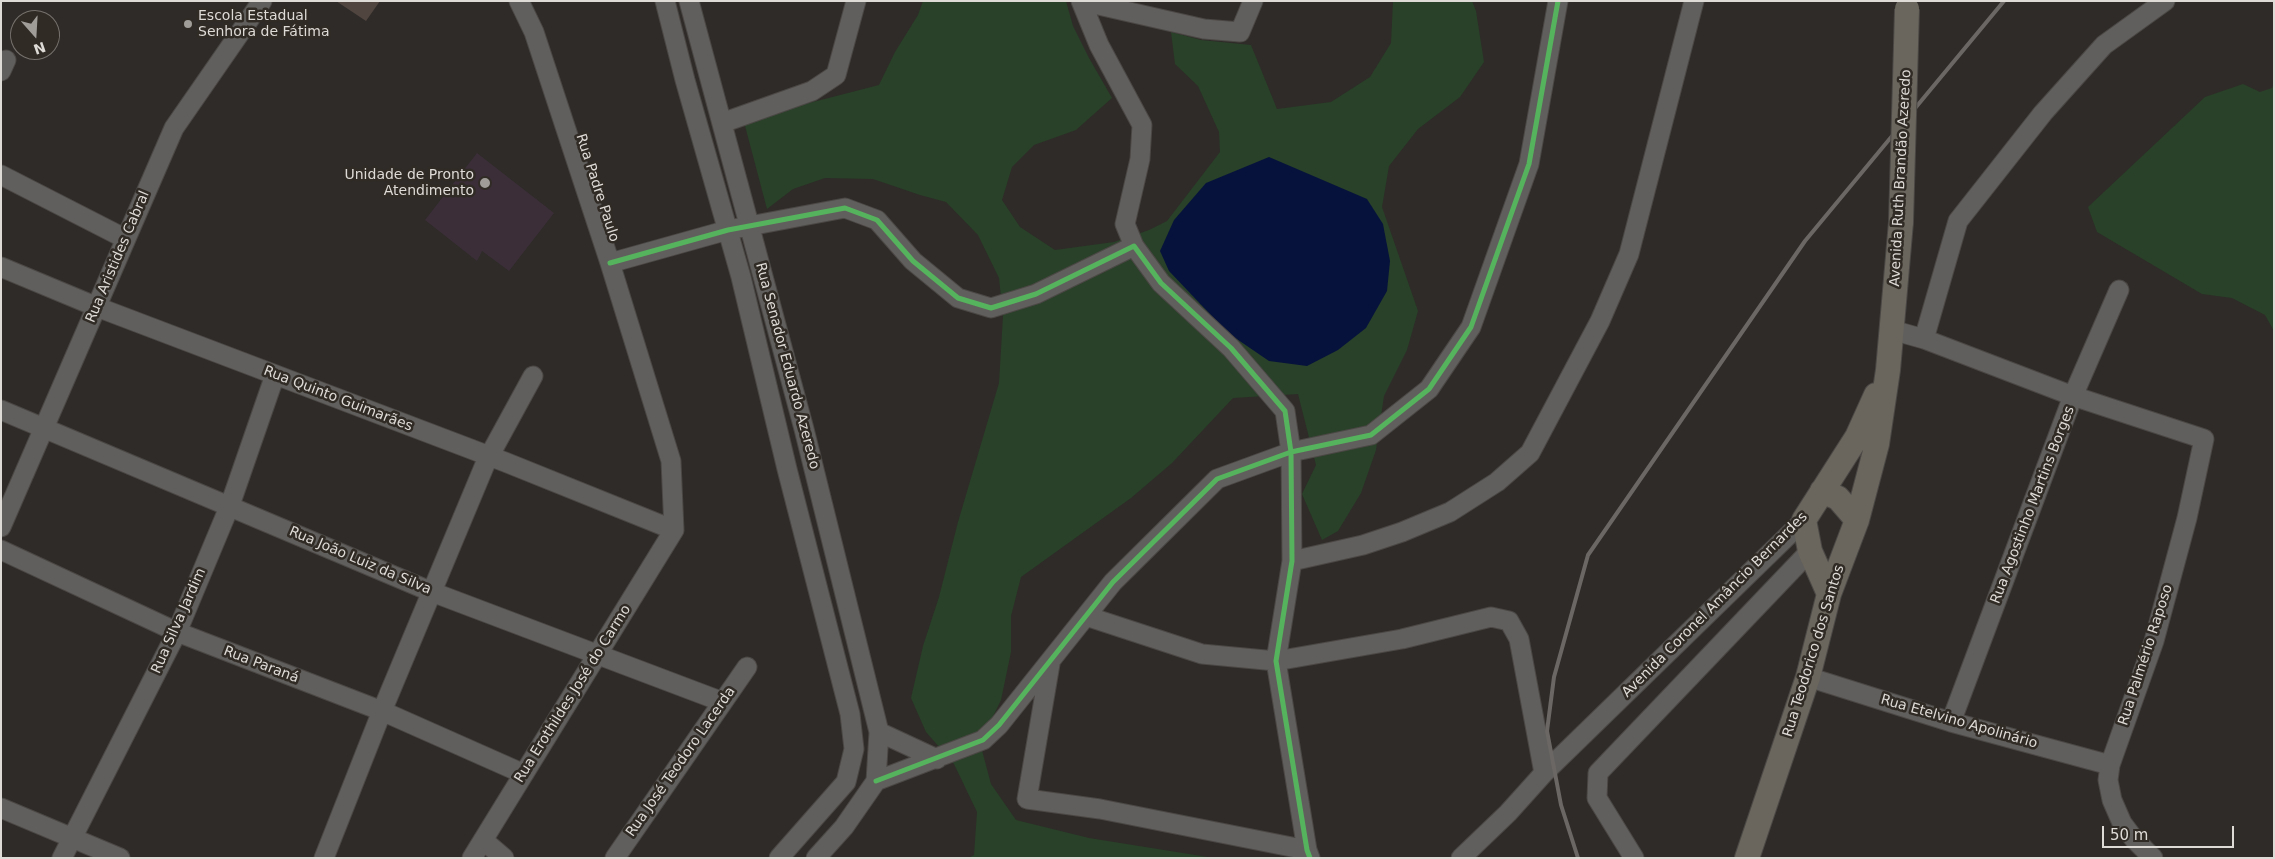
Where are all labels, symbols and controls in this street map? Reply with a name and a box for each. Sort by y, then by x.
place label: Escola Estadual Senhora de Fátima [198,8,329,40]
north arrow [10,10,60,60]
marker: Escola Estadual Senhora de Fátima [182,18,194,30]
text: N [31,39,48,58]
street label: Avenida Ruth Brandão Azeredo [1887,69,1915,287]
street label: Rua Padre Paulo [572,132,622,244]
place label: Unidade de Pronto Atendimento [344,167,474,200]
marker: Unidade de Pronto Atendimento [478,176,492,190]
street label: Rua Aristides Cabral [83,189,153,325]
street label: Rua Senador Eduardo Azeredo [751,261,823,471]
street label: Rua Quinto Guimarães [261,363,415,435]
street label: Rua Agostinho Martins Borges [1987,404,2079,606]
street label: Avenida Coronel Amâncio Bernardes [1619,509,1811,701]
street label: Rua João Luiz da Silva [286,523,434,599]
street label: Rua Teodorico dos Santos [1780,563,1848,739]
street label: Rua Silva Jardim [148,566,210,676]
street label: Rua Palmério Raposo [2115,582,2177,728]
street label: Rua Erothildes José do Carmo [511,602,635,786]
street label: Rua Paraná [221,643,301,687]
street label: Rua José Teodoro Lacerda [623,684,739,840]
street label: Rua Etelvino Apolinário [1879,692,2039,752]
scale bar [2105,816,2238,848]
text: 50 m [2110,826,2148,844]

